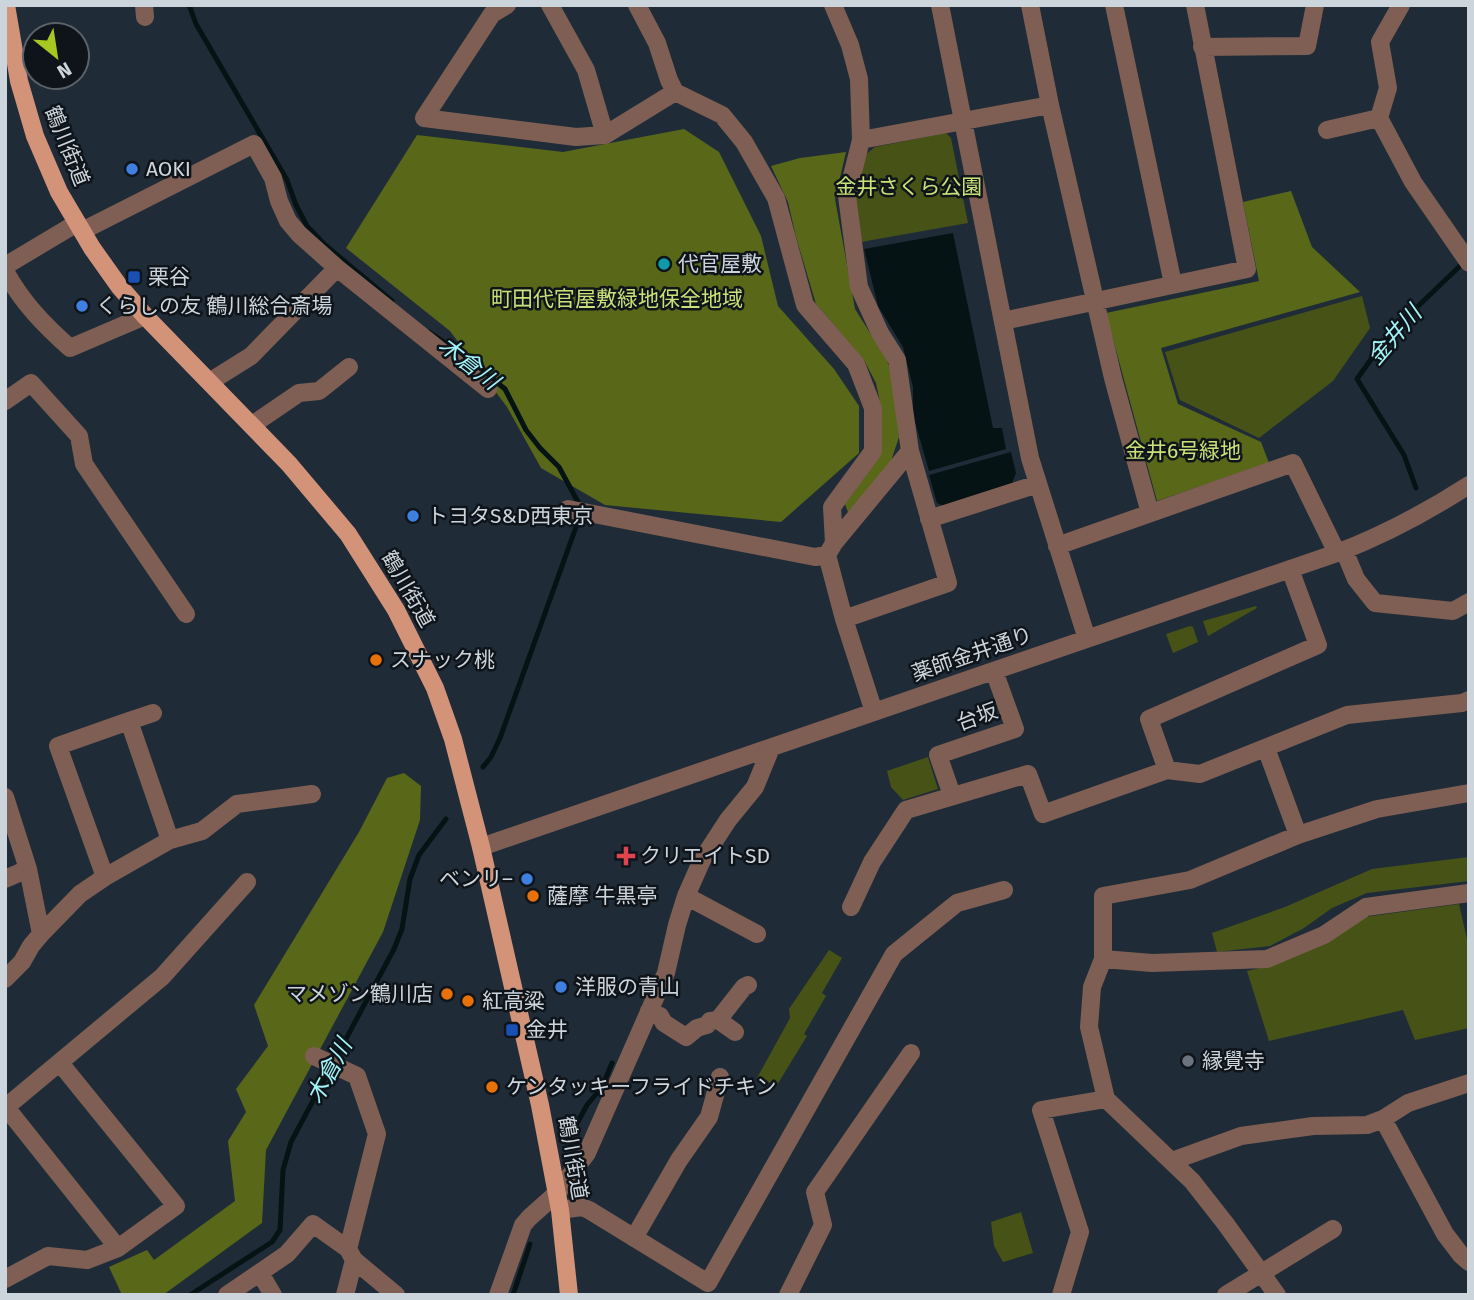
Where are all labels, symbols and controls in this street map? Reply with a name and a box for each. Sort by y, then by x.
north arrow [21,21,91,91]
text: N [53,57,75,83]
street label: 鶴川街道 [39,102,95,190]
place label: AOKI [146,156,191,182]
marker: AOKI [124,161,140,177]
park label: 金井さくら公園 [836,174,983,200]
place label: 代官屋敷 [678,251,762,277]
marker: 代官屋敷 [656,256,672,272]
place label: 栗谷 [148,264,190,290]
marker: 栗谷 [126,269,142,285]
park label: 町田代官屋敷緑地保全地域 [491,286,743,312]
place label: くらしの友 鶴川総合斎場 [96,293,333,319]
marker: くらしの友 鶴川総合斎場 [74,298,90,314]
water label: 金井川 [1361,298,1429,370]
water label: 木倉川 [433,331,507,397]
park label: 金井6号緑地 [1125,438,1241,464]
place label: トヨタS&D西東京 [427,503,593,529]
marker: トヨタS&D西東京 [405,508,421,524]
street label: 鶴川街道 [376,546,440,632]
street label: 薬師金井通り [908,621,1036,687]
place label: スナック桃 [390,647,495,673]
marker: スナック桃 [368,652,384,668]
street label: 台坂 [953,698,1001,736]
place label: クリエイトSD [640,843,770,869]
marker: クリエイトSD [618,848,634,864]
place label: ベンリ― [439,866,513,892]
marker: ベンリ― [519,871,535,887]
place label: 薩摩 牛黒亭 [547,883,658,909]
marker: 薩摩 牛黒亭 [525,888,541,904]
place label: 洋服の青山 [575,974,680,1000]
marker: 洋服の青山 [553,979,569,995]
place label: マメゾン鶴川店 [286,981,433,1007]
marker: マメゾン鶴川店 [439,986,455,1002]
place label: 紅高粱 [482,988,545,1014]
marker: 紅高粱 [460,993,476,1009]
place label: 金井 [526,1017,568,1043]
marker: 金井 [504,1022,520,1038]
water label: 木倉川 [300,1031,359,1108]
place label: 縁覺寺 [1202,1048,1265,1074]
marker: 縁覺寺 [1180,1053,1196,1069]
place label: ケンタッキーフライドチキン [506,1074,776,1100]
marker: ケンタッキーフライドチキン [484,1079,500,1095]
street label: 鶴川街道 [553,1114,593,1202]

